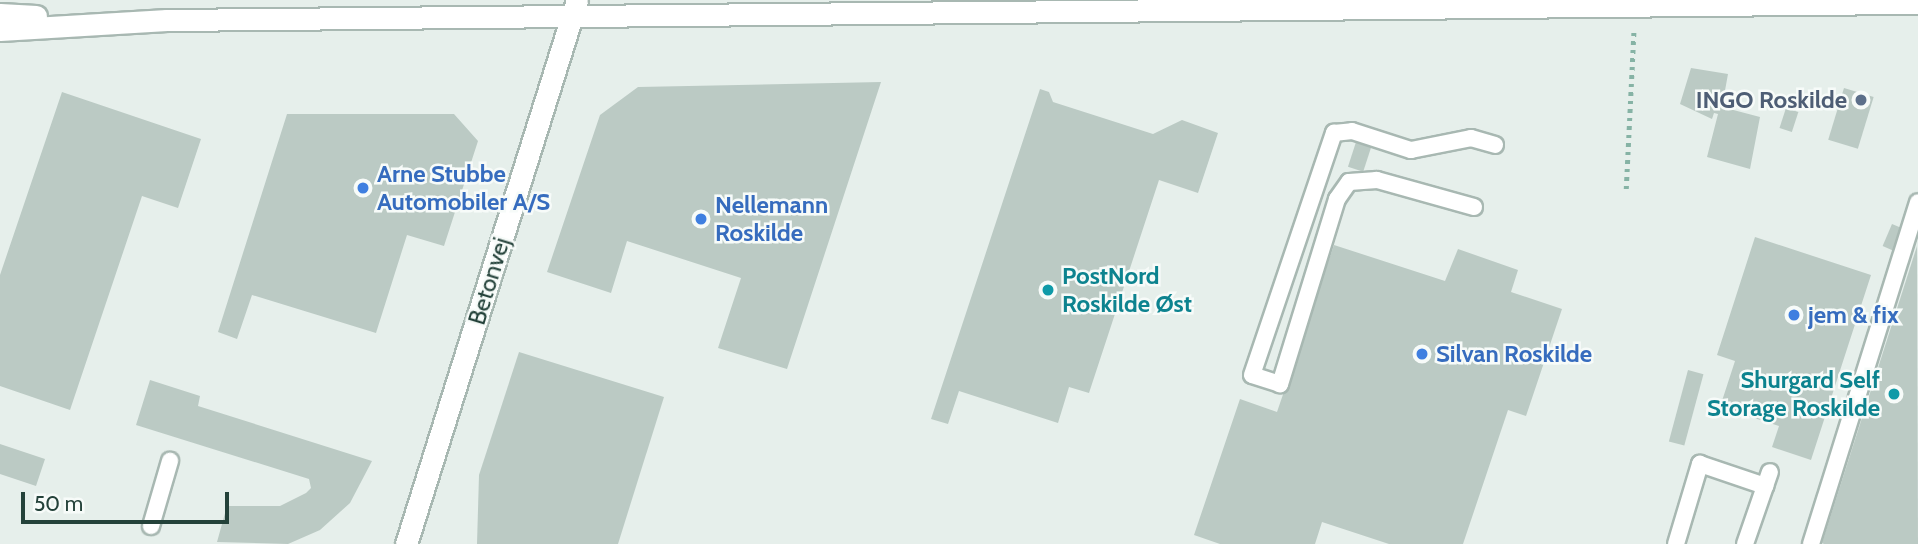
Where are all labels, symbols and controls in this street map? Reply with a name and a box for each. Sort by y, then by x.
place label: INGO Roskilde [1696,86,1847,114]
marker: INGO Roskilde [1853,92,1869,108]
place label: Arne Stubbe Automobiler A/S [377,160,550,216]
marker: Arne Stubbe Automobiler A/S [355,180,371,196]
place label: Nellemann Roskilde [715,191,828,247]
marker: Nellemann Roskilde [693,211,709,227]
street label: Betonvej [462,234,516,328]
place label: PostNord Roskilde Øst [1062,262,1192,318]
marker: PostNord Roskilde Øst [1040,282,1056,298]
place label: jem & fix [1808,301,1899,329]
marker: jem & fix [1786,307,1802,323]
place label: Silvan Roskilde [1436,340,1592,368]
marker: Silvan Roskilde [1414,346,1430,362]
place label: Shurgard Self Storage Roskilde [1707,366,1880,422]
marker: Shurgard Self Storage Roskilde [1886,386,1902,402]
scale bar [24,477,233,522]
text: 50 m [34,491,83,516]

